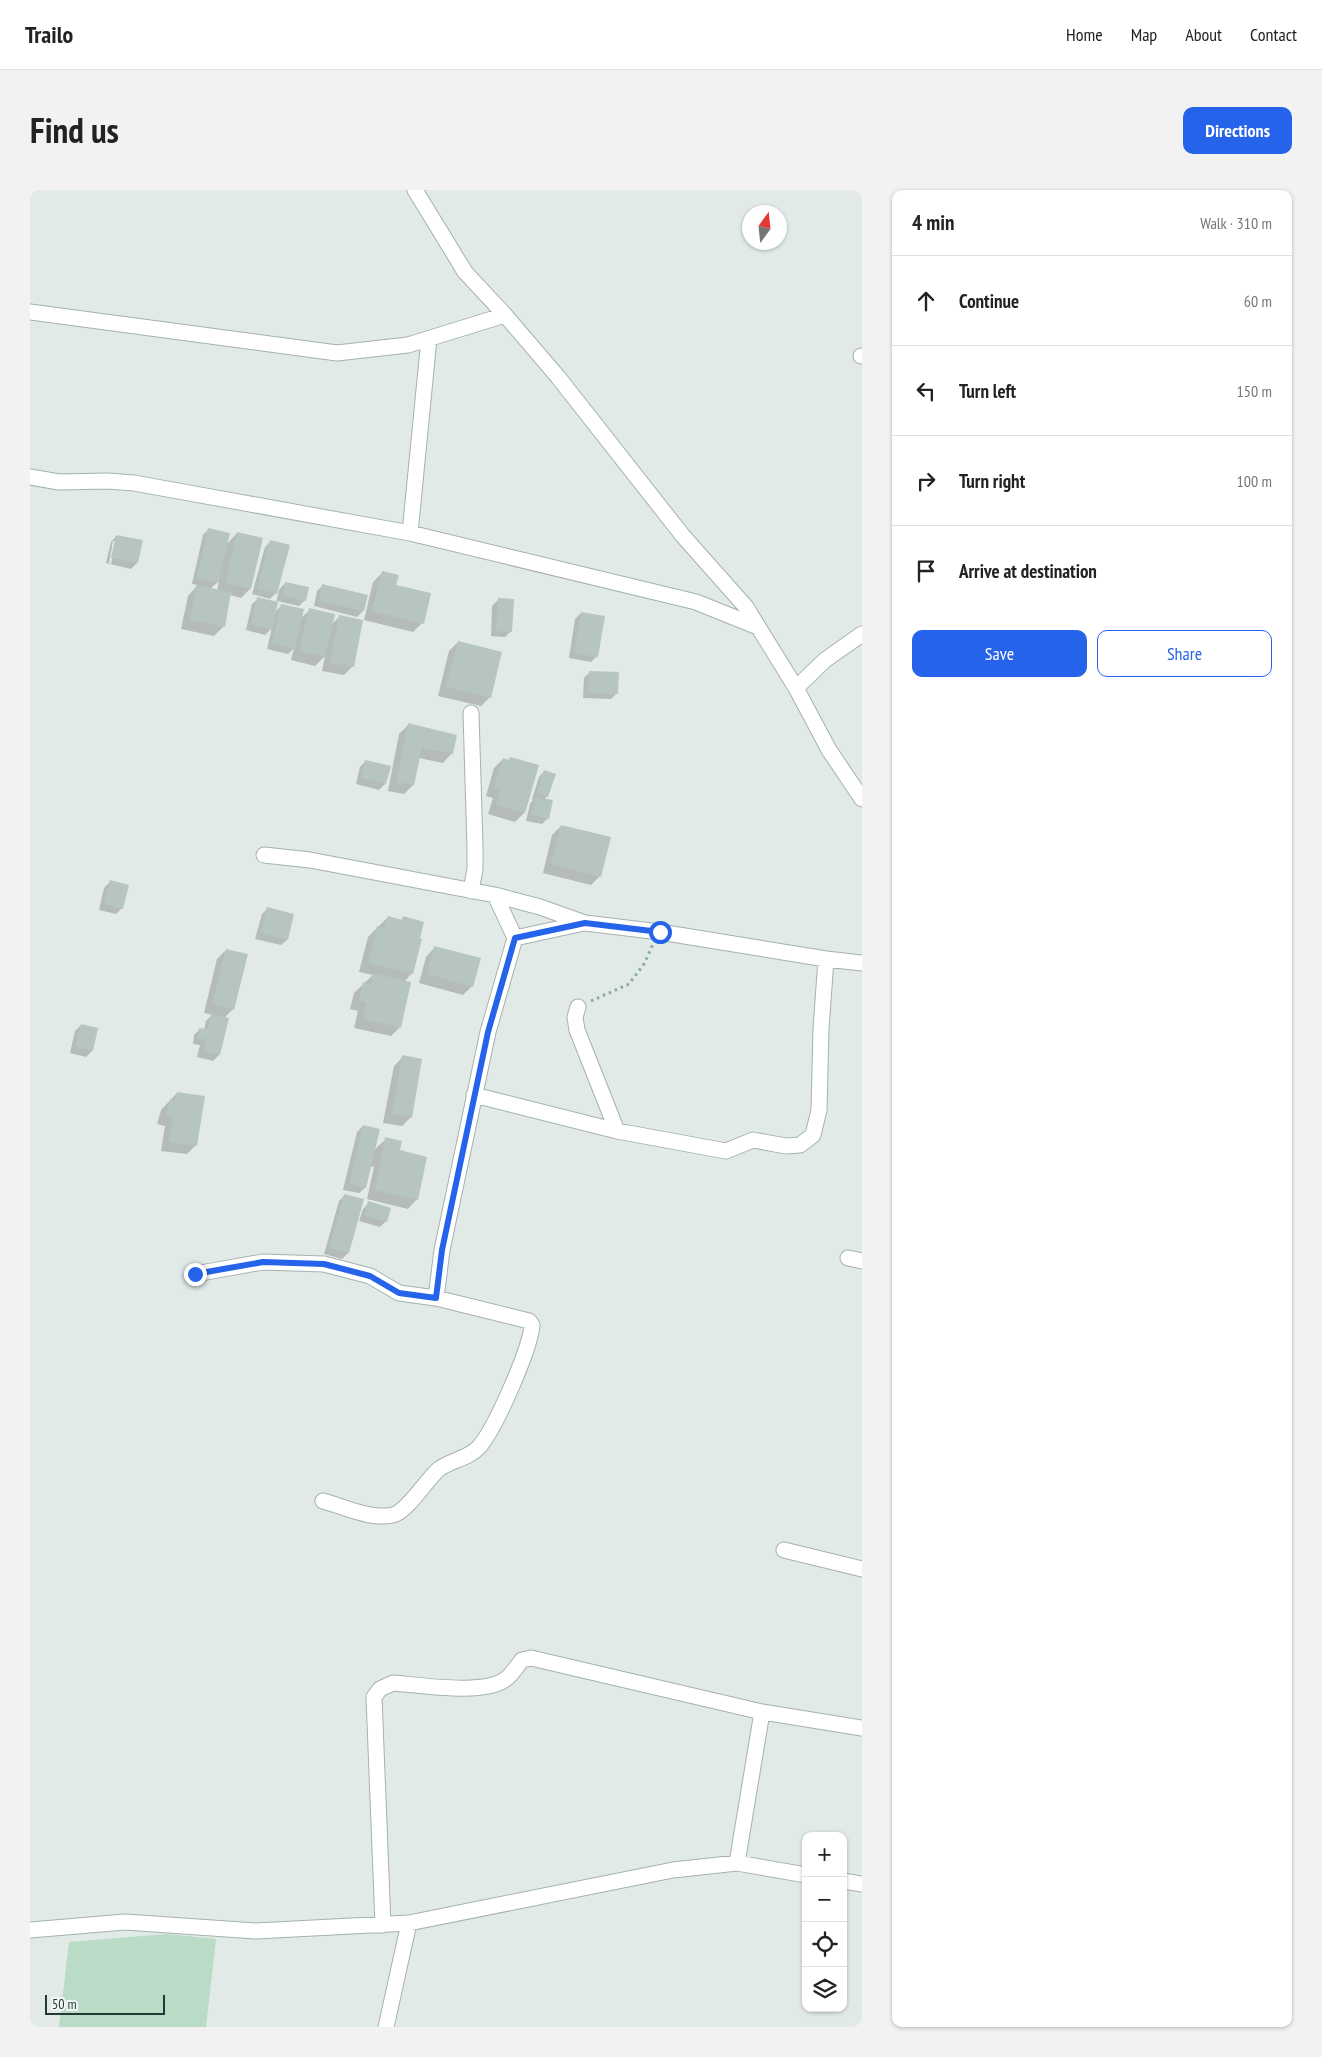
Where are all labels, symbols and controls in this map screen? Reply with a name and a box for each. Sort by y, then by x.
text: Trailo [25,19,73,50]
text: Home [1066,23,1103,46]
text: Map [1131,23,1157,46]
text: About [1185,23,1222,46]
text: Contact [1250,23,1297,46]
text: Find us [30,107,119,153]
button: Directions [1183,107,1292,154]
north arrow [742,205,787,250]
text: 4 min [912,209,954,236]
text: Walk · 310 m [1200,213,1272,233]
icon: ahead [912,287,940,315]
text: Continue [959,289,1019,313]
text: 60 m [1244,291,1272,311]
icon: left [912,377,940,405]
text: Turn left [959,379,1016,403]
text: 150 m [1237,381,1272,401]
icon: right [912,467,940,495]
text: Turn right [959,469,1025,493]
text: 100 m [1237,471,1272,491]
icon: arrive [912,557,940,585]
text: Arrive at destination [959,559,1097,583]
button: Save [912,630,1087,677]
button: Share [1097,630,1272,677]
route start [649,921,672,944]
route end [184,1263,207,1286]
map controls [802,1832,847,2012]
button: + [802,1832,847,1877]
button: − [802,1877,847,1922]
button: locate [802,1922,847,1967]
button: layers [802,1967,847,2012]
scale bar [45,1992,165,2015]
text: 50 m [52,1995,77,2013]

